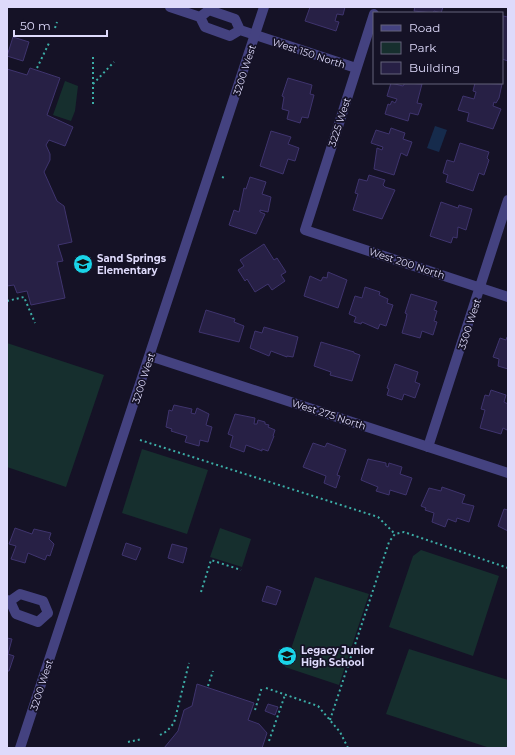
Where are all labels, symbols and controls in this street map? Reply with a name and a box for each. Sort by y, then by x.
scale bar [14,12,107,38]
legend [373,12,503,84]
text: 50 m [20,18,51,33]
text: Road [409,20,440,35]
street label: West 150 North [271,36,347,71]
text: Park [409,40,437,55]
street label: 3200 West [230,43,259,97]
text: Building [409,60,460,75]
street label: 3225 West [325,96,354,148]
street label: West 200 North [367,245,446,282]
place label: Sand Springs Elementary [97,252,167,277]
school or university icon: Sand Springs Elementary [72,253,94,275]
street label: 3300 West [455,297,484,351]
street label: 3200 West [129,351,158,405]
street label: West 275 North [290,396,368,433]
place label: Legacy Junior High School [301,644,375,669]
school or university icon: Legacy Junior High School [276,645,298,667]
street label: 3200 West [27,658,56,712]

